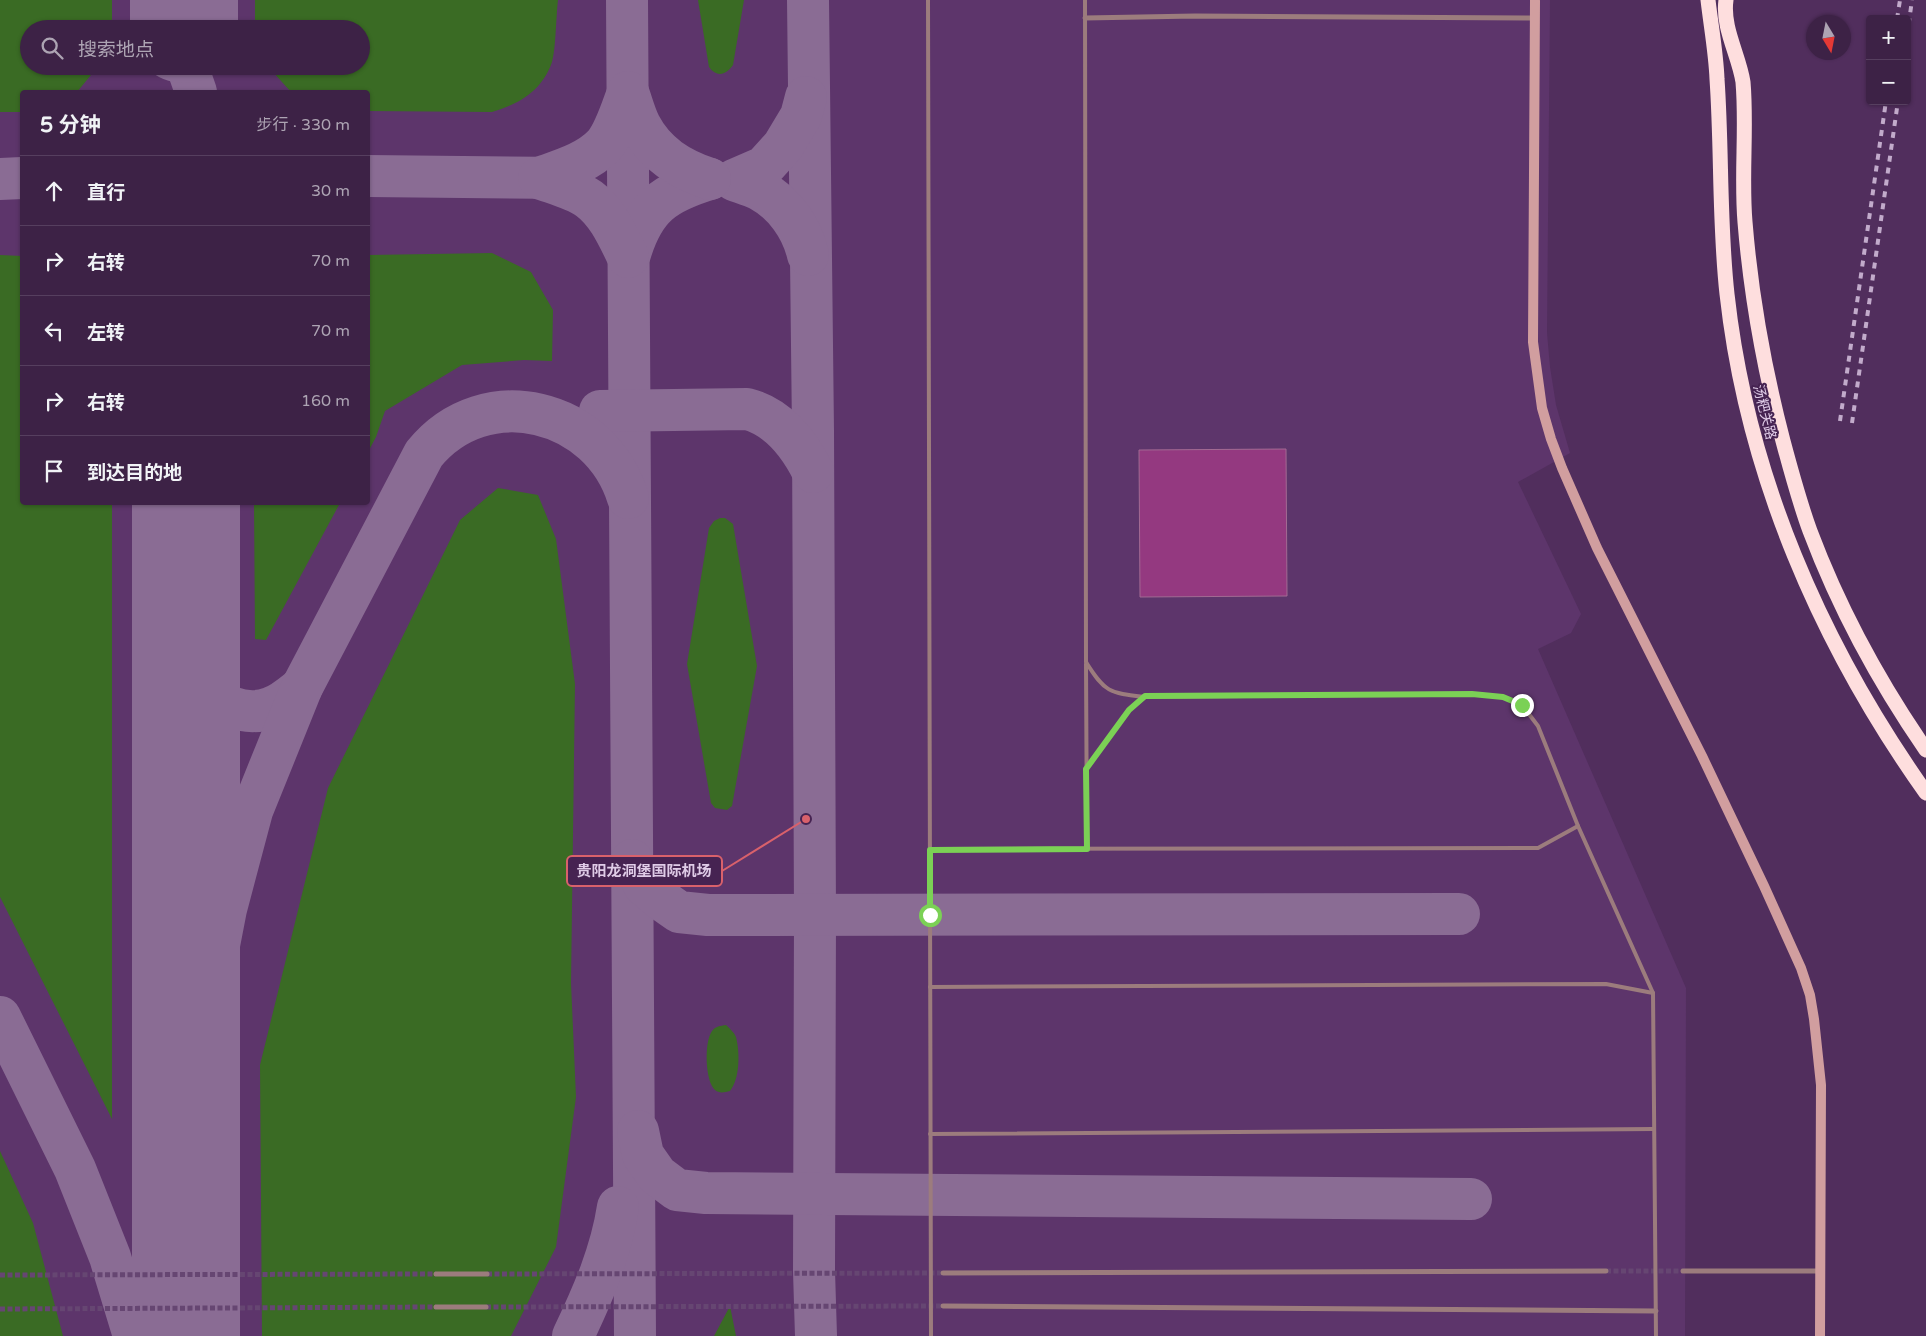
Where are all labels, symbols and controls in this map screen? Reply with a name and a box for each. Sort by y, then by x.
north arrow [1806,15,1851,60]
map controls [1866,15,1911,105]
button: + [1866,15,1911,60]
search box [20,20,370,75]
icon: search [38,34,66,62]
text: 搜索地点 [78,39,154,61]
button: − [1866,60,1911,105]
text: 5 分钟 [40,113,101,138]
text: 步行 · 330 m [257,115,350,135]
icon: ahead [40,177,68,205]
text: 30 m [311,181,350,201]
text: 直行 [87,182,125,204]
icon: right [40,247,68,275]
text: 70 m [311,251,350,271]
text: 右转 [87,252,125,274]
icon: left [40,317,68,345]
text: 70 m [311,321,350,341]
text: 左转 [87,322,125,344]
street label: 汤粑关路 [1749,383,1780,441]
icon: right [40,387,68,415]
text: 160 m [301,391,350,411]
text: 右转 [87,392,125,414]
icon: arrive [40,457,68,485]
text: 到达目的地 [87,462,182,484]
route end [1511,694,1534,717]
callout: 贵阳龙洞堡国际机场 [567,856,722,886]
text: 贵阳龙洞堡国际机场 [576,862,712,880]
route start [919,904,942,927]

